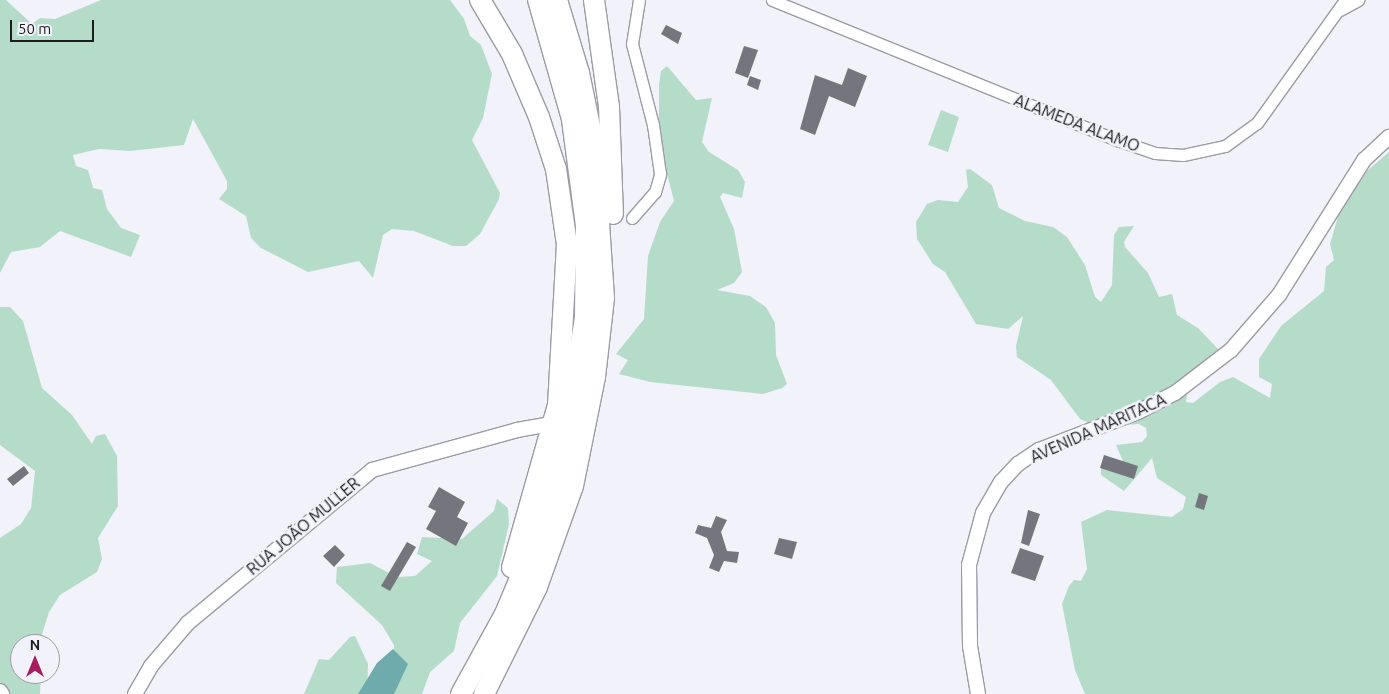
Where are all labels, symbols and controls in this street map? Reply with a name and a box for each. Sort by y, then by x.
scale bar [12,10,96,42]
text: 50 m [18,20,51,37]
street label: ALAMEDA ALAMO [1011,90,1143,156]
street label: AVENIDA MARITACA [1027,389,1169,467]
street label: RUA JOÃO MULLER [243,473,363,579]
north arrow [10,634,60,684]
text: N [30,637,40,653]

